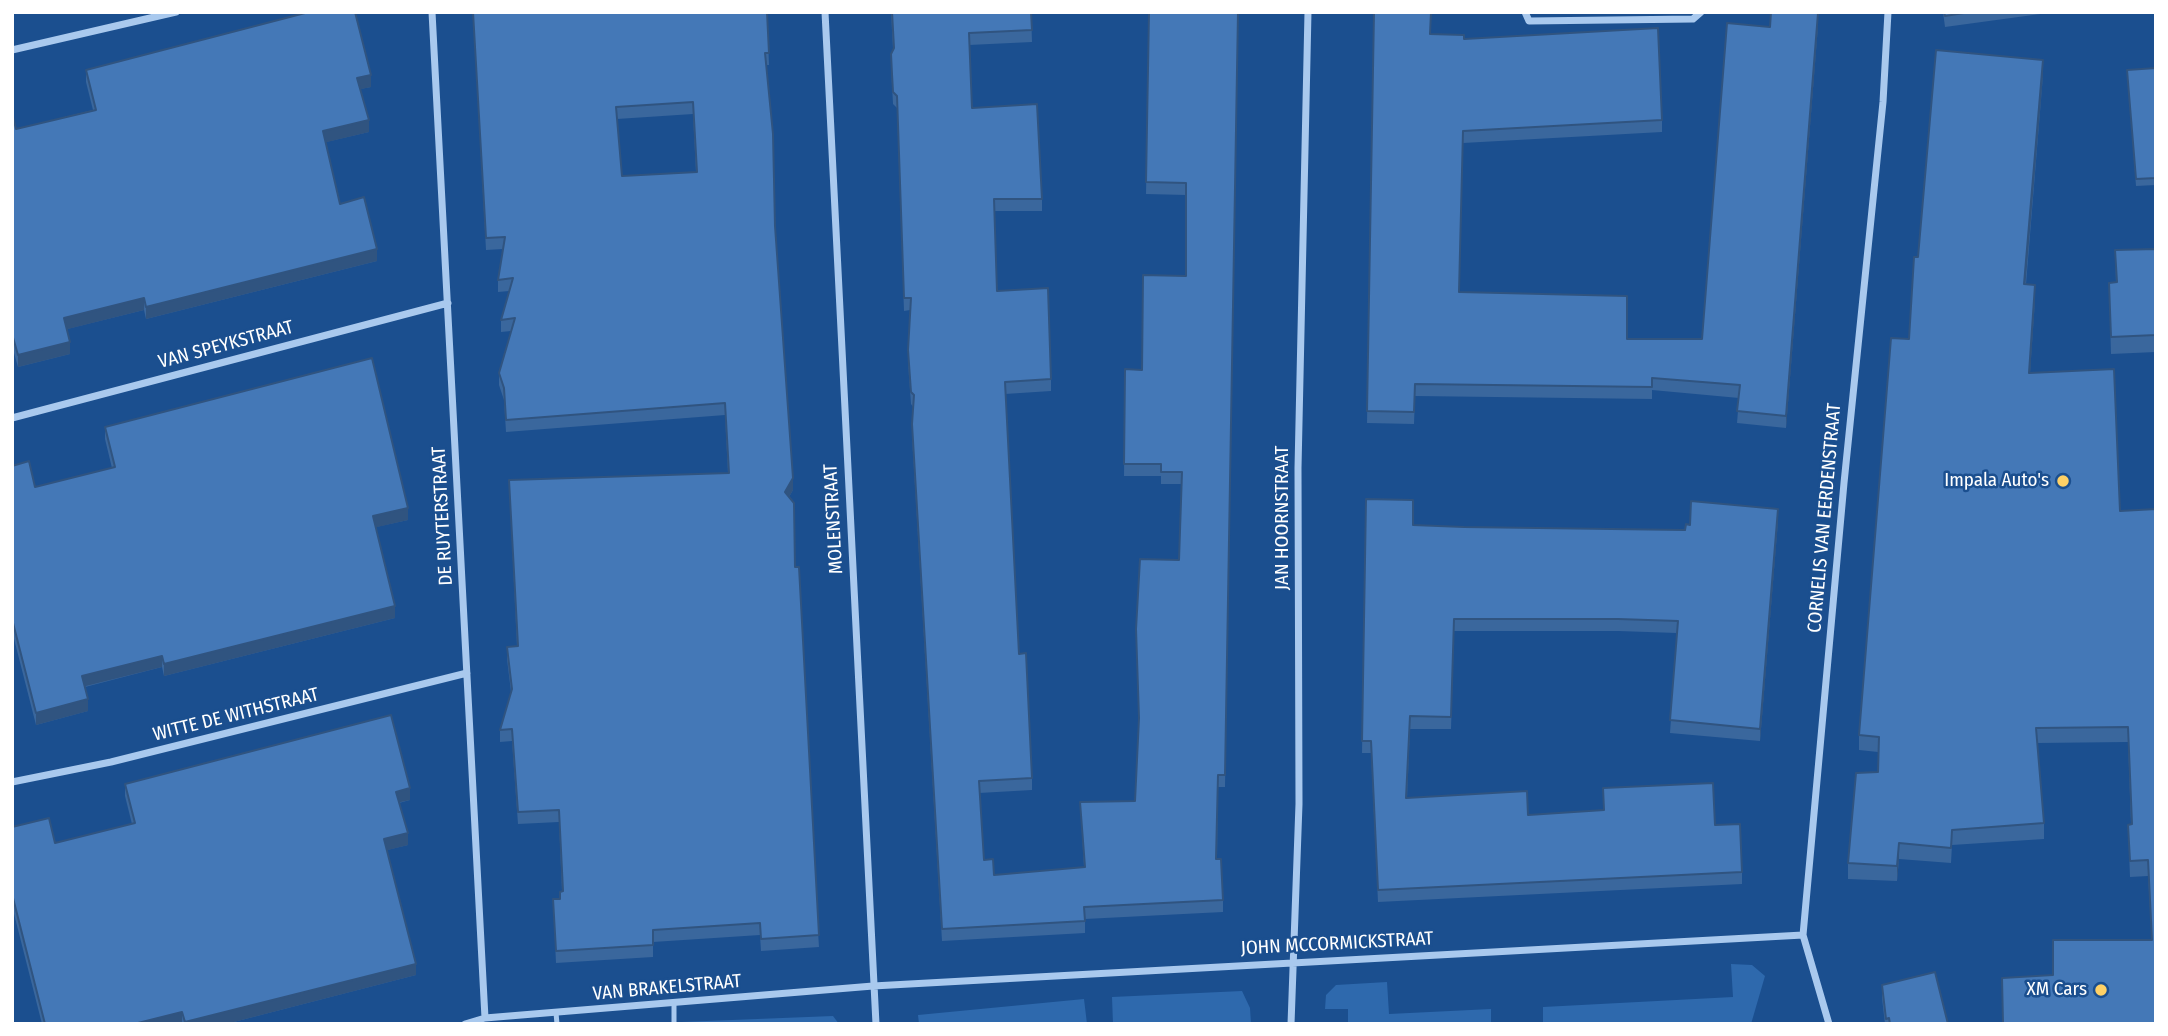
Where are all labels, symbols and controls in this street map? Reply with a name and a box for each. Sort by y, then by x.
street label: VAN SPEYKSTRAAT [156,316,296,374]
street label: CORNELIS VAN EERDENSTRAAT [1804,402,1846,634]
street label: DE RUYTERSTRAAT [428,446,458,586]
street label: JAN HOORNSTRAAT [1272,446,1294,590]
street label: MOLENSTRAAT [820,463,848,575]
place label: Impala Auto's [1944,470,2049,492]
marker: Impala Auto's [2055,473,2071,489]
street label: WITTE DE WITHSTRAAT [151,683,321,747]
street label: JOHN MCCORMICKSTRAAT [1240,928,1434,960]
street label: VAN BRAKELSTRAAT [592,970,742,1006]
place label: XM Cars [2027,979,2087,1001]
marker: XM Cars [2093,982,2109,998]

